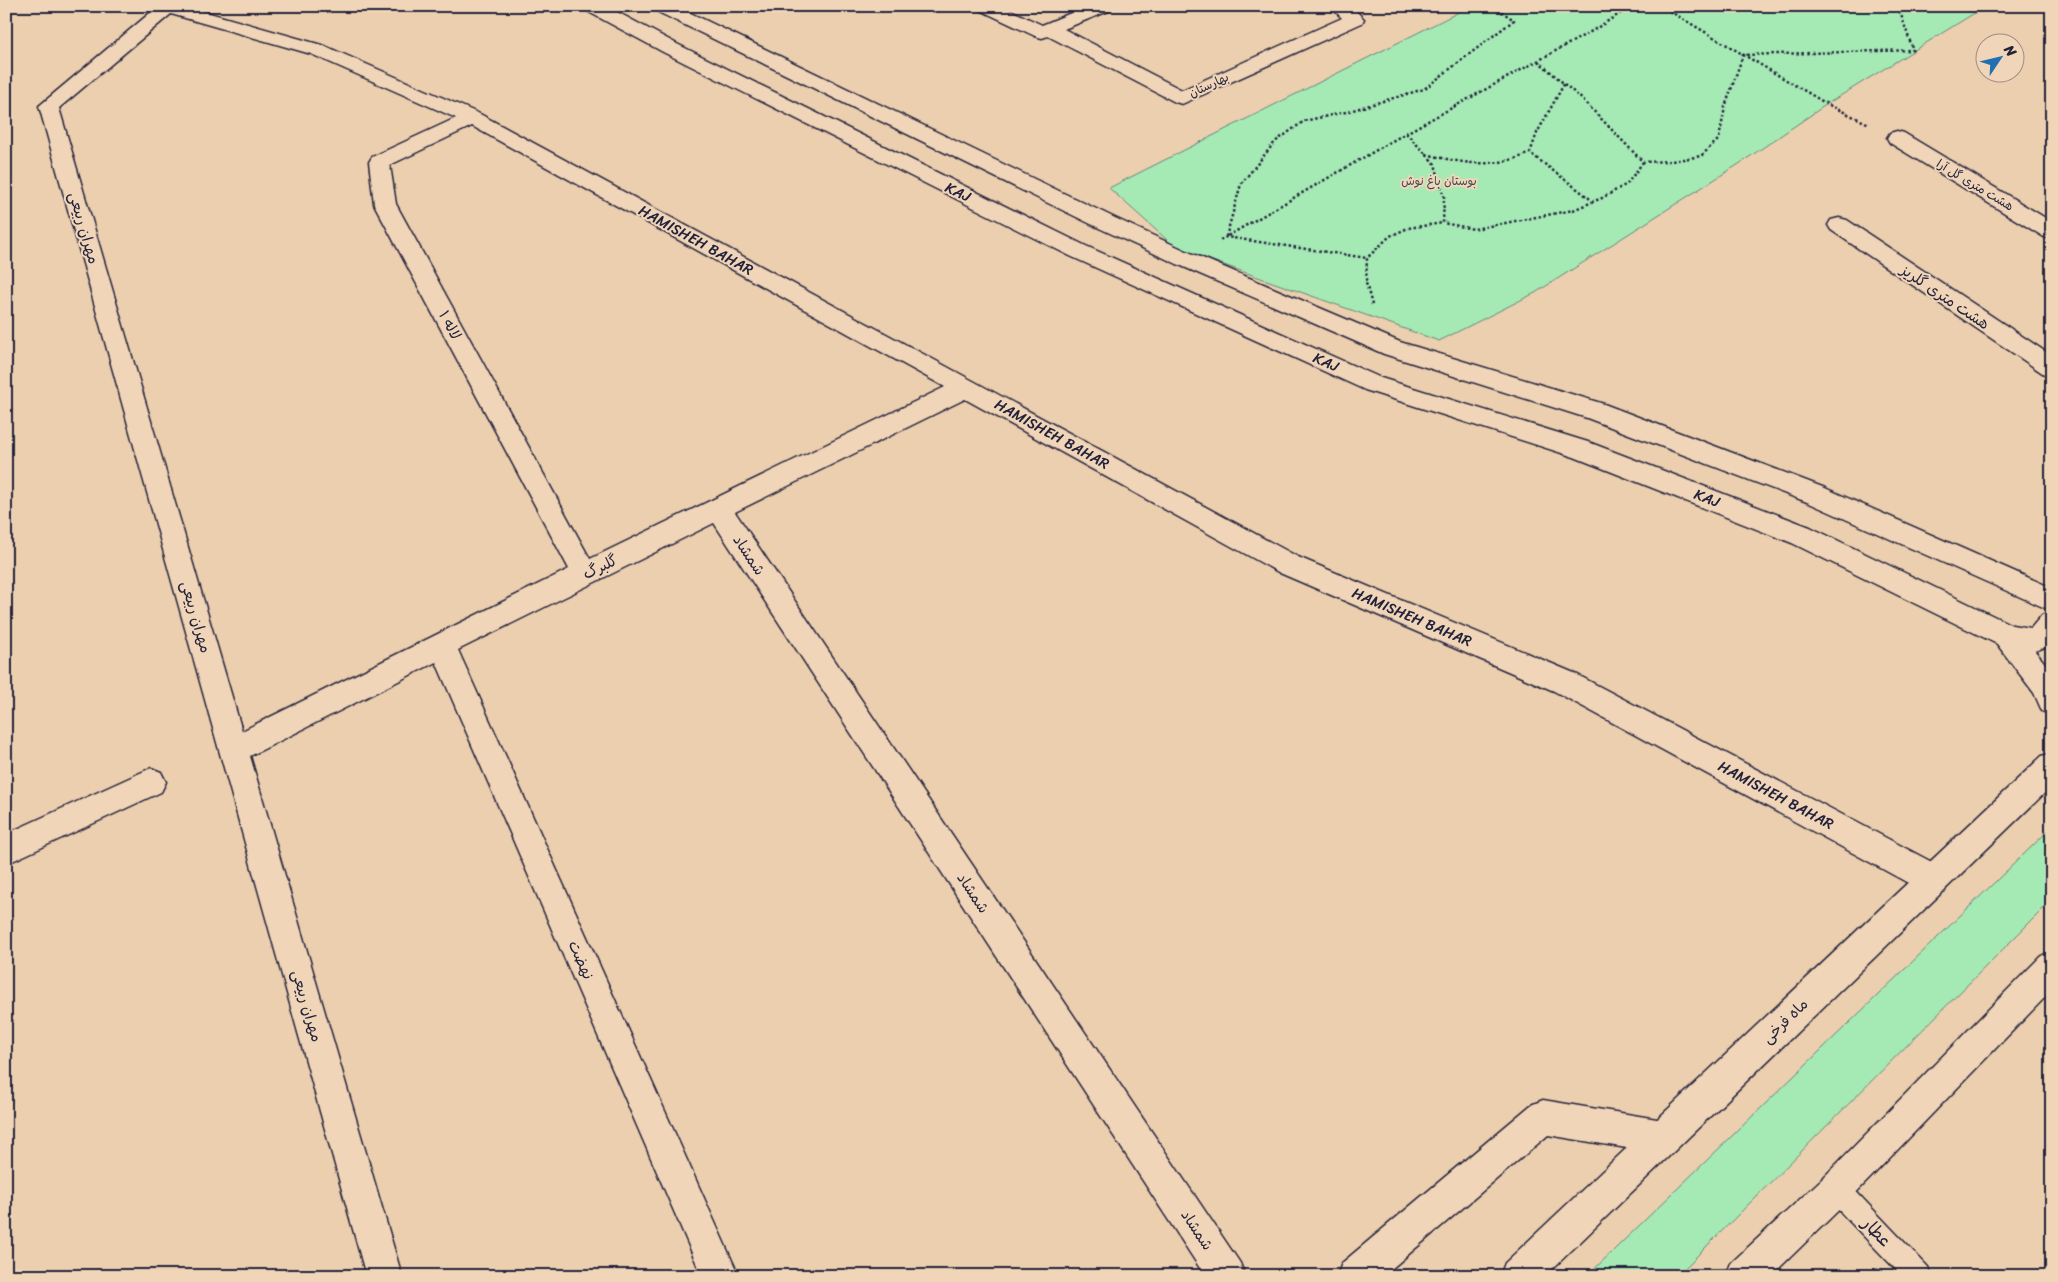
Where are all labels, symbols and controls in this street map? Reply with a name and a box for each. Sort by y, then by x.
north arrow [1976,32,2026,82]
text: N [1997,39,2023,62]
street label: بهارستان [1185,66,1233,104]
street label: هشت متری گل آرا [1932,153,2018,217]
park label: بوستان باغ نوش [1401,170,1477,192]
street label: KAJ [941,175,976,210]
street label: مهران ربیعی [61,189,107,267]
street label: HAMISHEH BAHAR [634,198,758,282]
street label: هشت متری گلریز [1893,256,1995,337]
street label: لاله ۱ [431,305,469,345]
street label: KAJ [1309,345,1344,380]
street label: HAMISHEH BAHAR [990,392,1114,476]
street label: KAJ [1690,481,1725,515]
street label: شمشاد [726,529,772,581]
street label: گلبرگ [578,547,622,587]
street label: مهران ربیعی [173,578,219,656]
street label: HAMISHEH BAHAR [1348,580,1476,654]
street label: HAMISHEH BAHAR [1713,753,1839,837]
street label: شمشاد [950,867,996,919]
street label: نهضت [561,936,601,984]
street label: مهران ربیعی [284,967,330,1045]
street label: ماه فرخی [1756,992,1814,1050]
street label: شمشاد [1174,1204,1220,1256]
street label: عطار [1853,1207,1900,1255]

